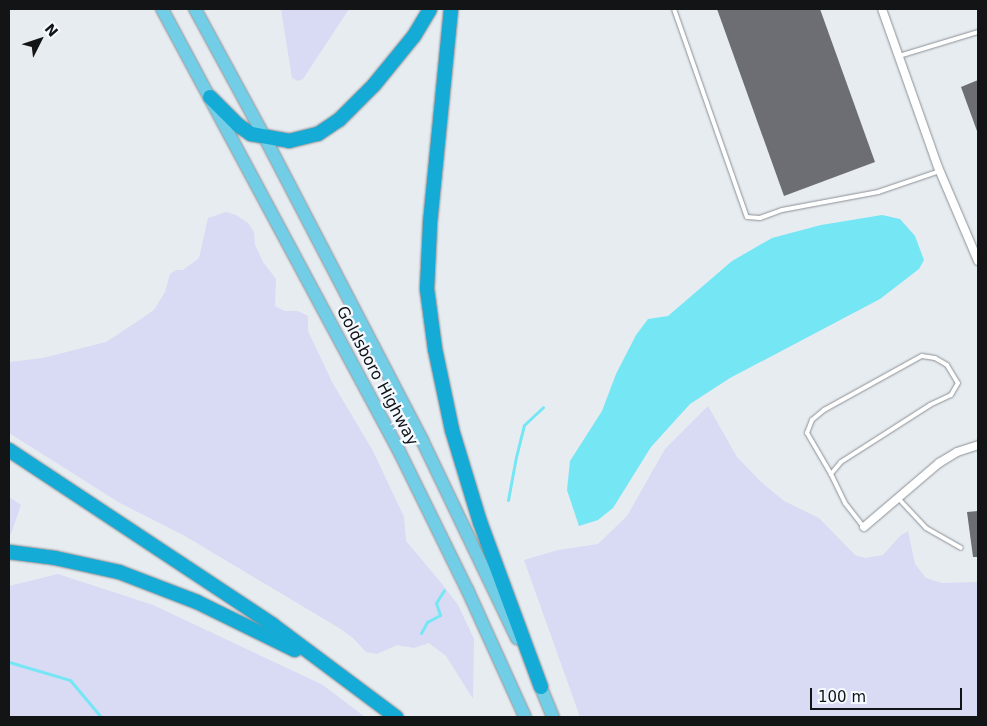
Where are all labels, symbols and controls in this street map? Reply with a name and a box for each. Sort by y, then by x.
north arrow [15,15,65,65]
text: N [41,20,61,40]
street label: Goldsboro Highway [332,303,422,449]
scale bar [812,678,964,710]
text: 100 m [818,688,866,706]

